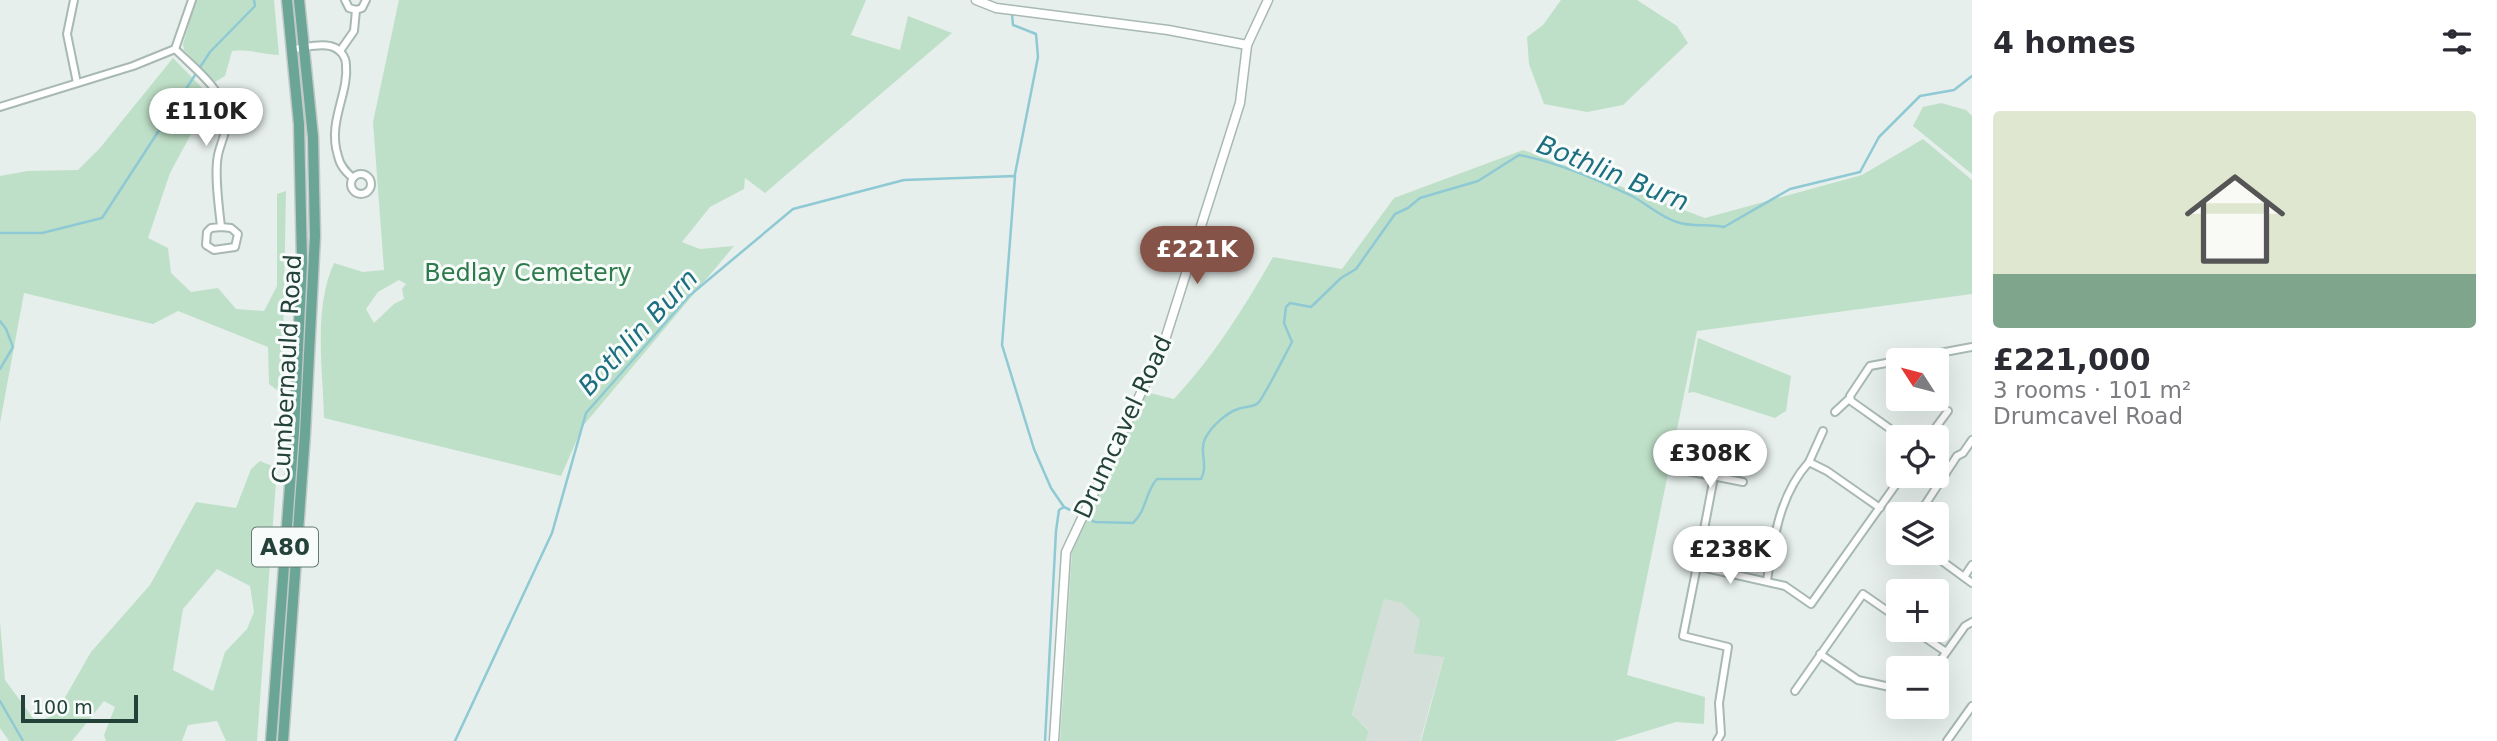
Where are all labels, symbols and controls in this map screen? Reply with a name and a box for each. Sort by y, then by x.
icon: filters [2438,23,2476,61]
text: 4 homes [1993,25,2136,60]
pin: £110K [157,88,255,148]
text: £110K [165,98,247,124]
water label: Bothlin Burn [1533,129,1693,217]
icon: home [2172,156,2298,282]
pin: £221K [1148,226,1246,286]
text: £221K [1156,236,1238,262]
street label: Cumbernauld Road [267,254,307,484]
park label: Bedlay Cemetery [424,259,632,287]
water label: Bothlin Burn [572,263,704,401]
street label: Drumcavel Road [1068,331,1178,523]
text: £221,000 [1993,342,2151,377]
north arrow [1886,348,1950,411]
map controls [1886,348,1949,719]
text: 3 rooms · 101 m² [1993,377,2191,403]
text: Drumcavel Road [1993,403,2183,429]
button: locate [1886,425,1949,488]
pin: £308K [1661,430,1759,490]
text: £308K [1669,440,1751,466]
button: layers [1886,502,1949,565]
pin: £238K [1681,526,1779,586]
road number: A80 [252,527,318,566]
text: £238K [1689,536,1771,562]
button: + [1886,579,1949,642]
button: − [1886,656,1949,719]
scale bar [21,692,138,724]
text: 100 m [32,696,93,718]

